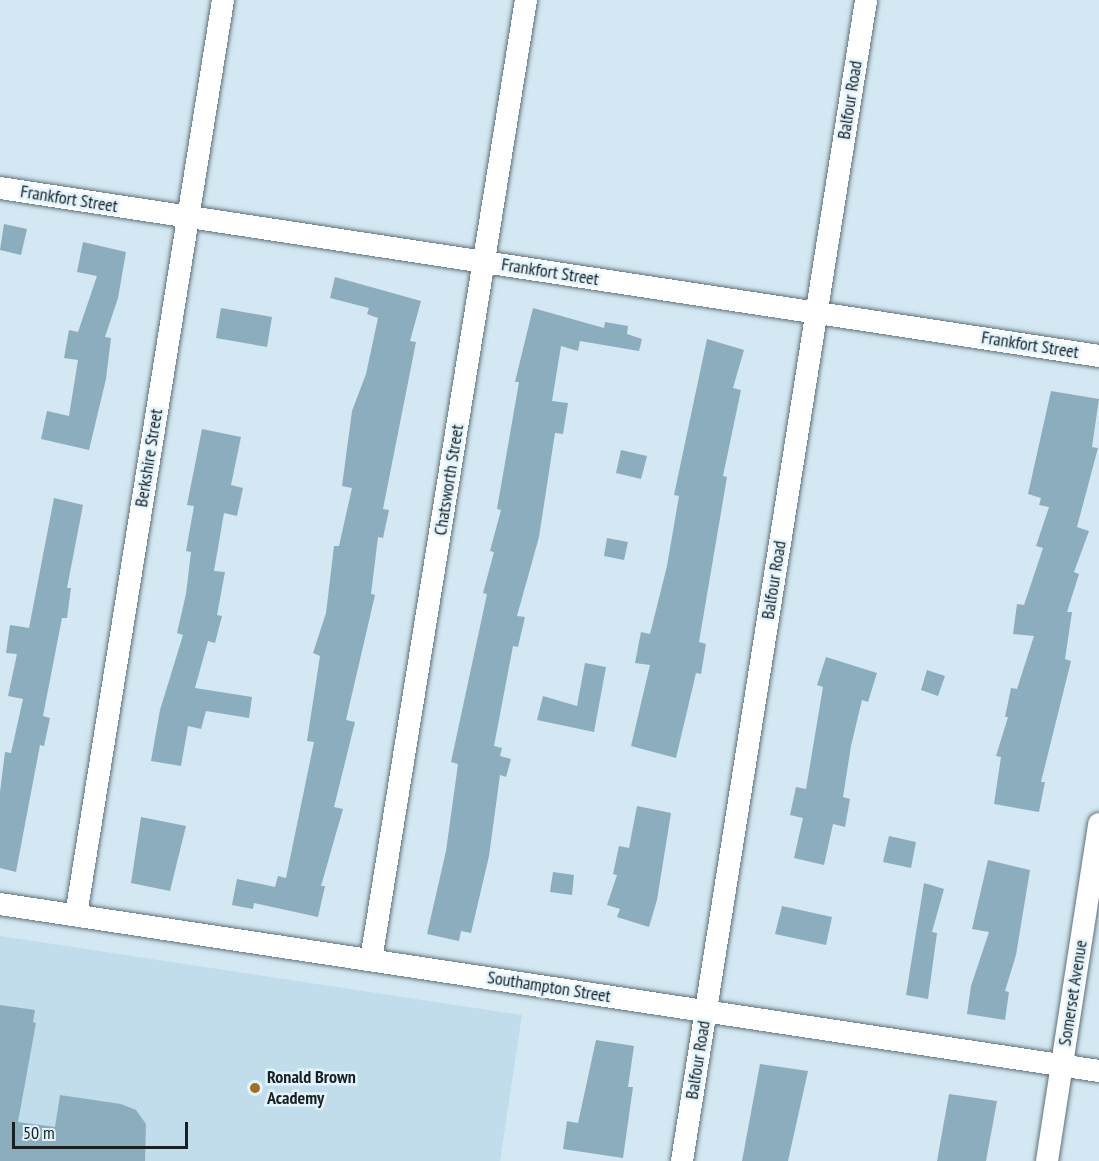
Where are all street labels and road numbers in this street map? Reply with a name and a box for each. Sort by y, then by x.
street label: Balfour Road [833,59,867,141]
street label: Frankfort Street [19,181,119,217]
street label: Frankfort Street [500,254,600,290]
street label: Frankfort Street [980,327,1080,363]
street label: Berkshire Street [131,407,167,509]
street label: Chatsworth Street [430,423,468,537]
street label: Balfour Road [757,539,791,621]
street label: Somerset Avenue [1054,938,1092,1048]
street label: Southampton Street [486,967,612,1007]
street label: Balfour Road [681,1019,715,1101]

